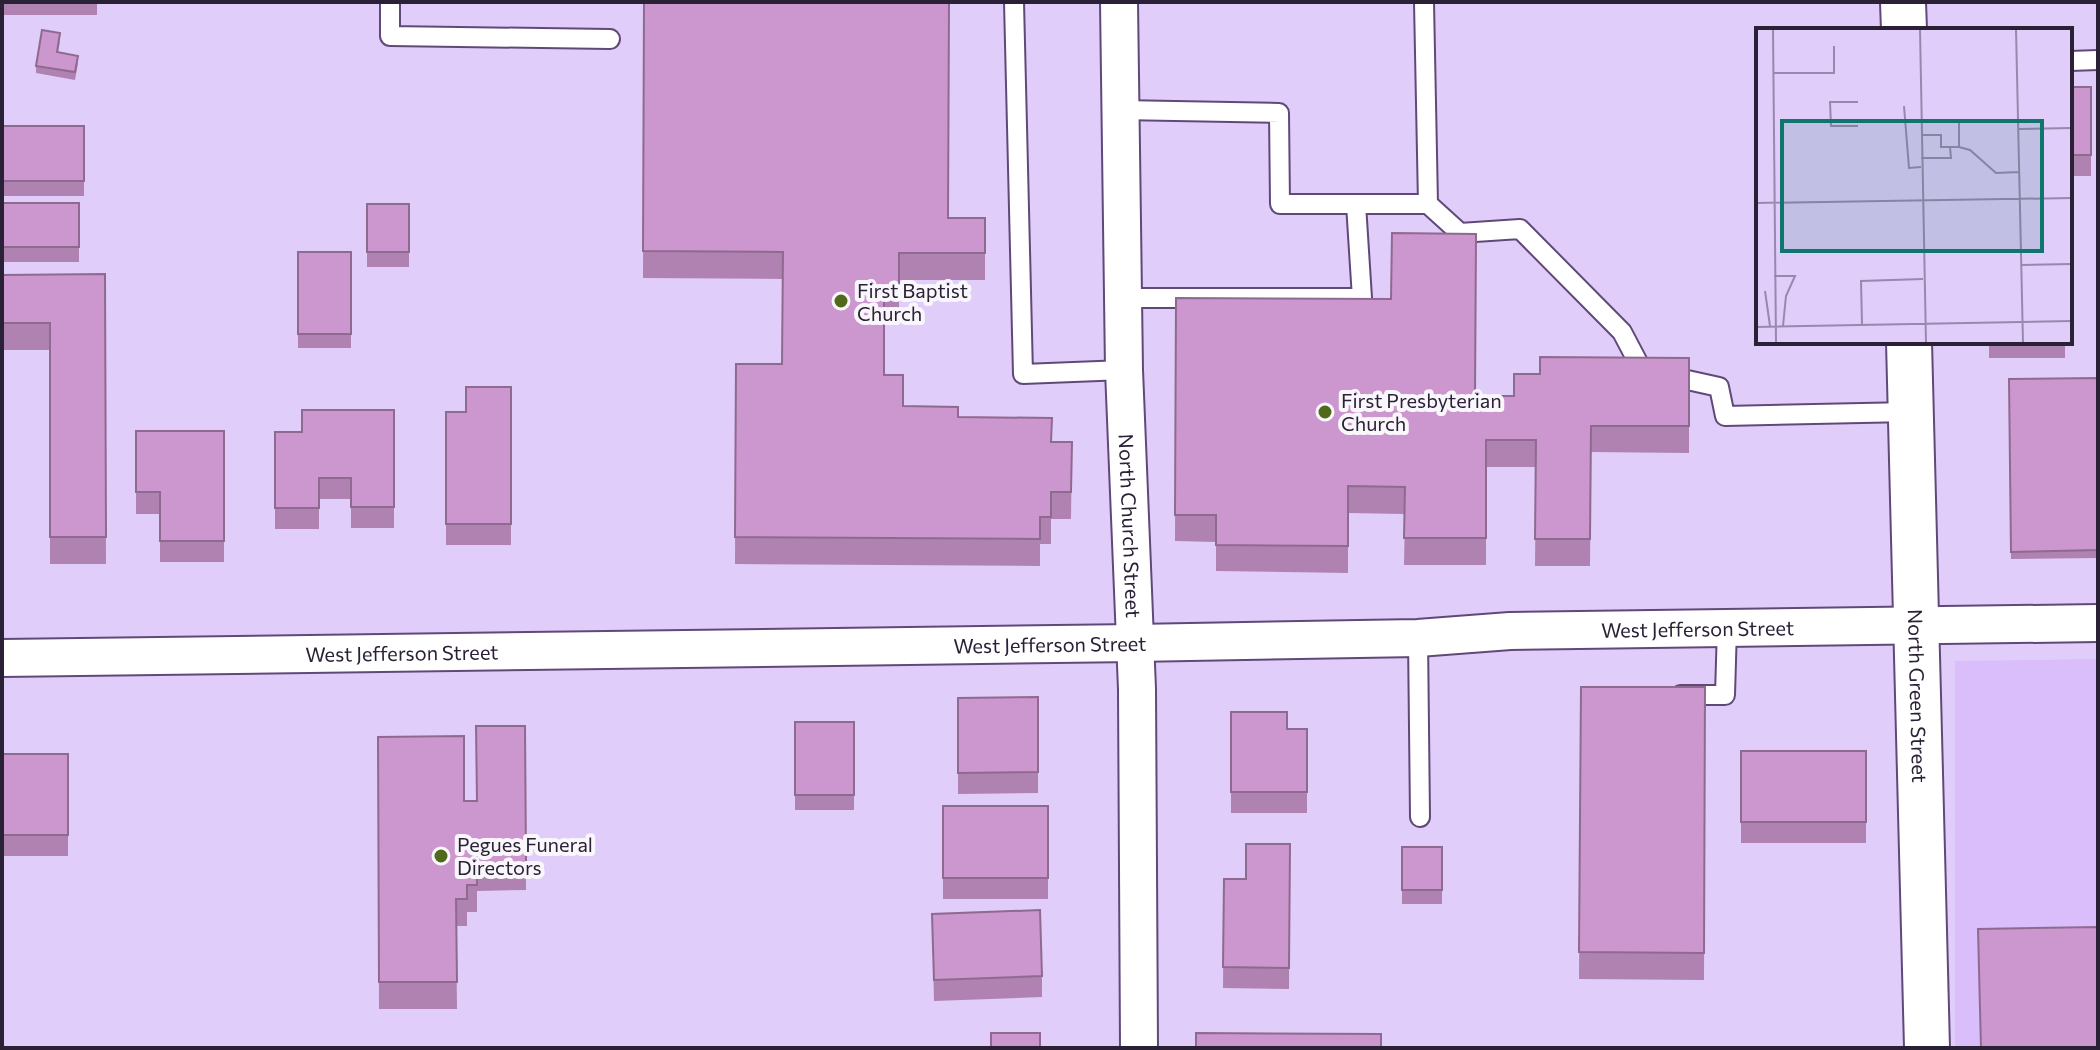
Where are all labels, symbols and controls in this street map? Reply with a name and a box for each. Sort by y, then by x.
inset map [1756,28,2072,344]
place label: First Baptist Church [857,278,968,325]
marker: First Baptist Church [832,292,850,310]
place label: First Presbyterian Church [1341,388,1502,435]
marker: First Presbyterian Church [1316,403,1334,421]
street label: North Church Street [1115,433,1146,618]
street label: North Green Street [1904,609,1932,783]
street label: West Jefferson Street [1601,615,1794,642]
street label: West Jefferson Street [953,631,1147,657]
street label: West Jefferson Street [305,639,499,666]
place label: Pegues Funeral Directors [457,832,593,879]
marker: Pegues Funeral Directors [432,847,450,865]

